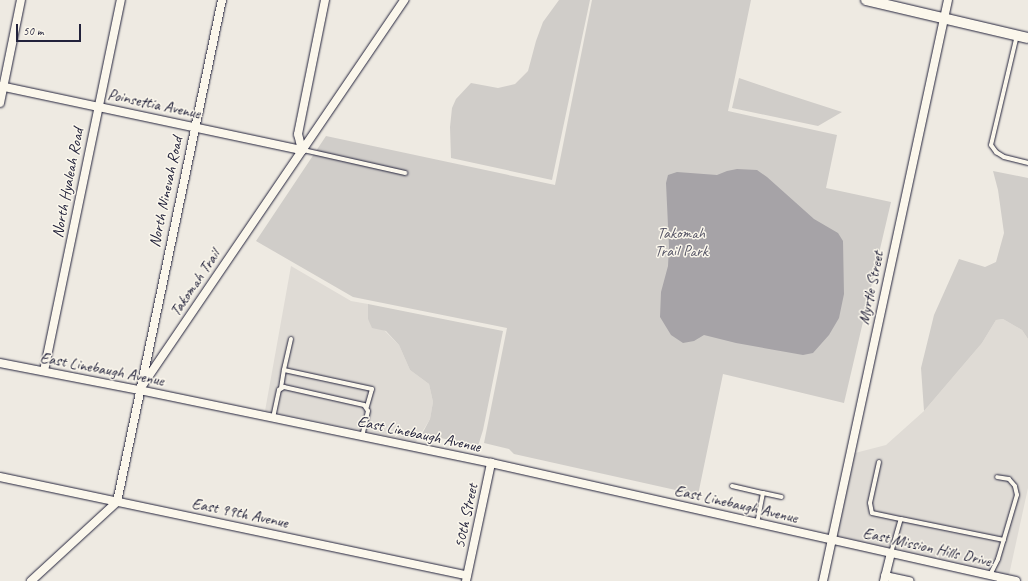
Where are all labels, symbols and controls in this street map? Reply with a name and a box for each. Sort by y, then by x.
scale bar [18,16,83,42]
text: 50 m [23,23,43,39]
street label: Poinsettia Avenue [106,85,202,123]
street label: North Hyaleah Road [48,127,88,239]
street label: North Ninevah Road [145,135,187,249]
park label: Takomah Trail Park [654,223,708,261]
street label: Takomah Trail [166,246,224,320]
street label: Myrtle Street [854,250,888,326]
street label: East Linebaugh Avenue [39,348,165,390]
street label: East Linebaugh Avenue [356,412,482,456]
street label: East Linebaugh Avenue [673,481,799,527]
street label: 50th Street [450,482,482,550]
street label: East 99th Avenue [190,493,290,533]
street label: East Mission Hills Drive [861,523,993,571]

